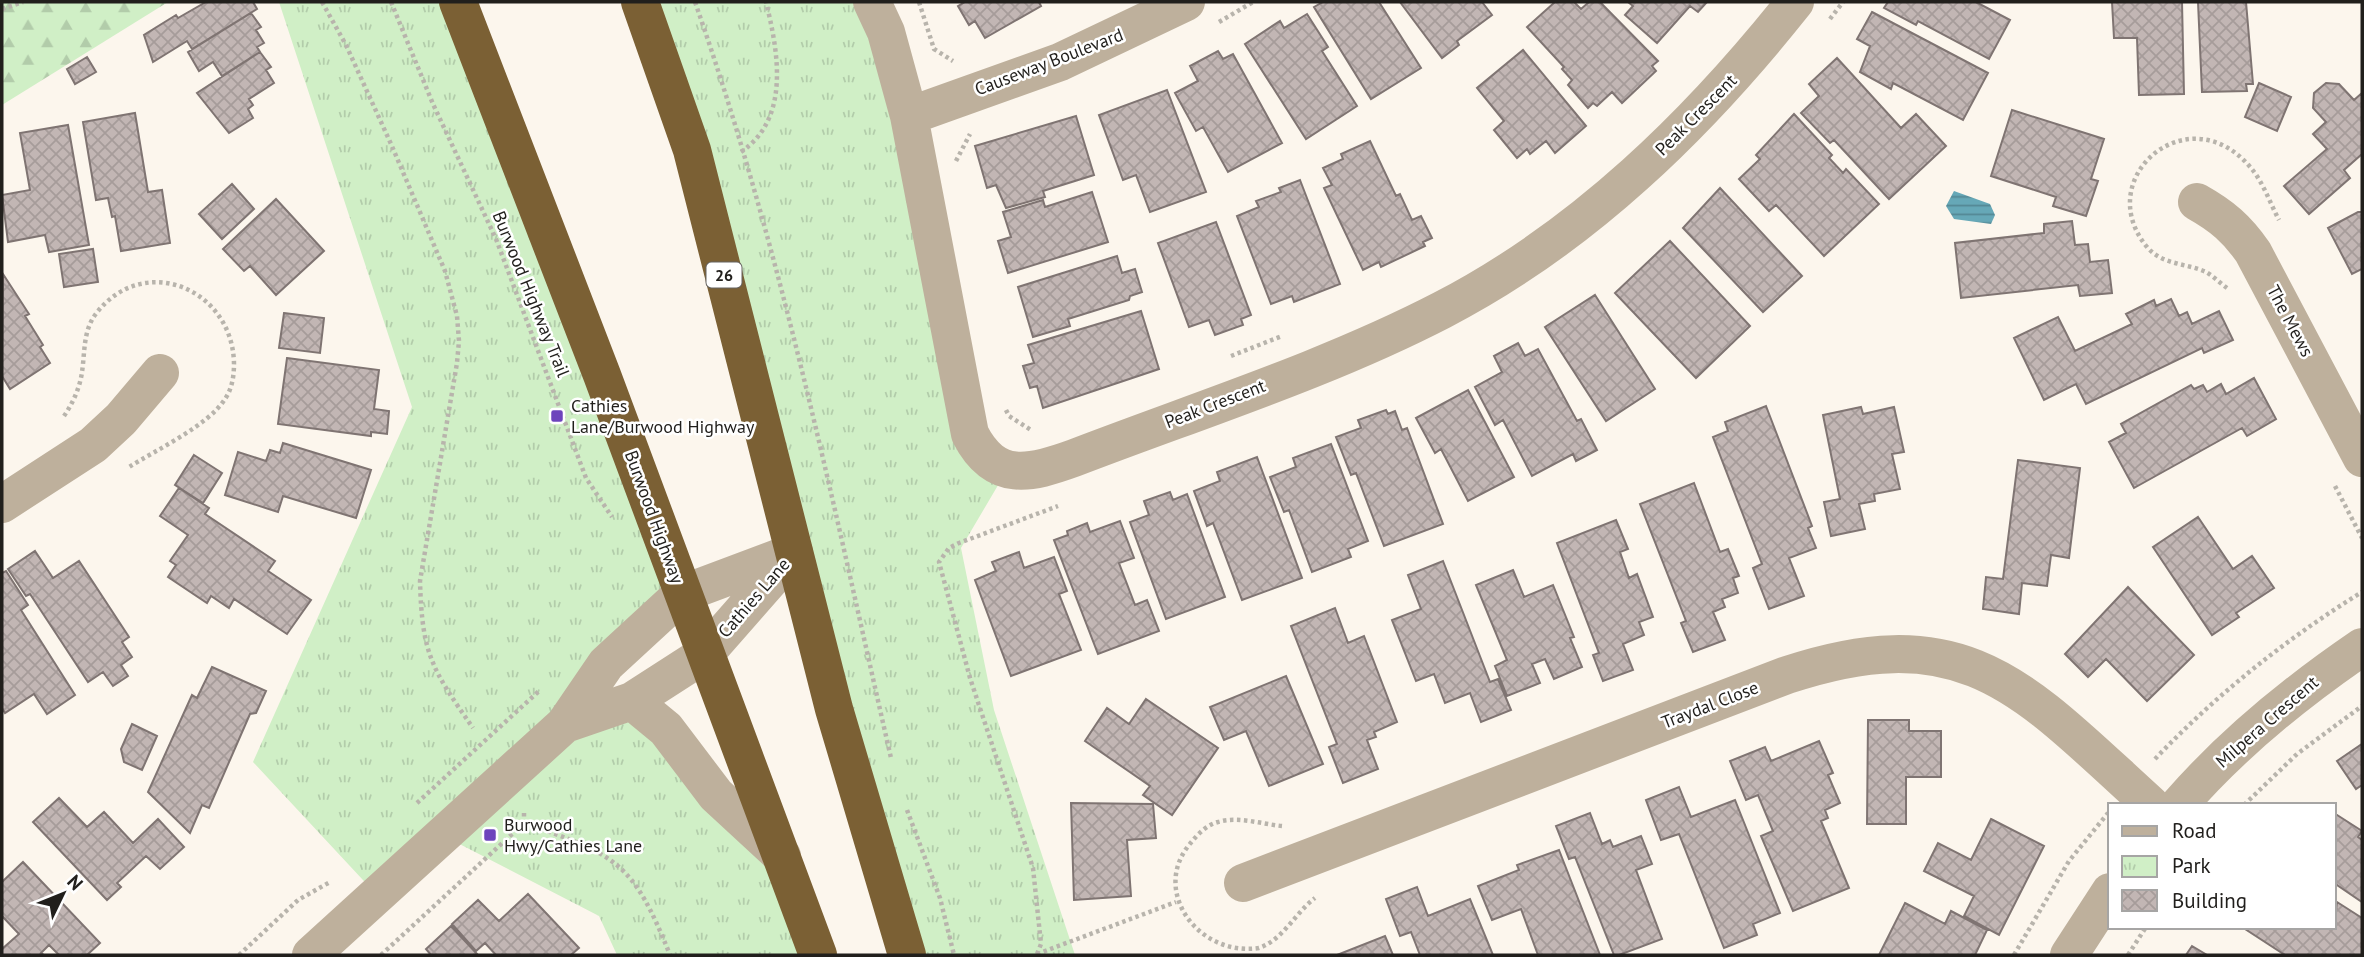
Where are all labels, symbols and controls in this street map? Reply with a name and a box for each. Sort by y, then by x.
street label: Causeway Boulevard [971,23,1126,100]
street label: Peak Crescent [1650,69,1741,160]
street label: Burwood Highway Trail [488,207,576,381]
road number: 26 [706,262,742,288]
street label: The Mews [2262,281,2319,361]
street label: Peak Crescent [1161,374,1268,433]
place label: Cathies Lane/Burwood Highway [571,394,755,438]
marker: Cathies Lane/Burwood Highway [549,408,565,424]
street label: Burwood Highway [620,447,689,587]
street label: Cathies Lane [713,553,794,642]
street label: Milpera Crescent [2211,671,2323,773]
street label: Traydal Close [1658,675,1762,734]
legend [2108,803,2336,929]
place label: Burwood Hwy/Cathies Lane [504,813,642,857]
text: Road [2172,817,2216,844]
marker: Burwood Hwy/Cathies Lane [482,827,498,843]
text: Park [2172,852,2211,879]
north arrow [28,859,98,929]
text: N [62,870,88,895]
text: Building [2172,887,2247,914]

